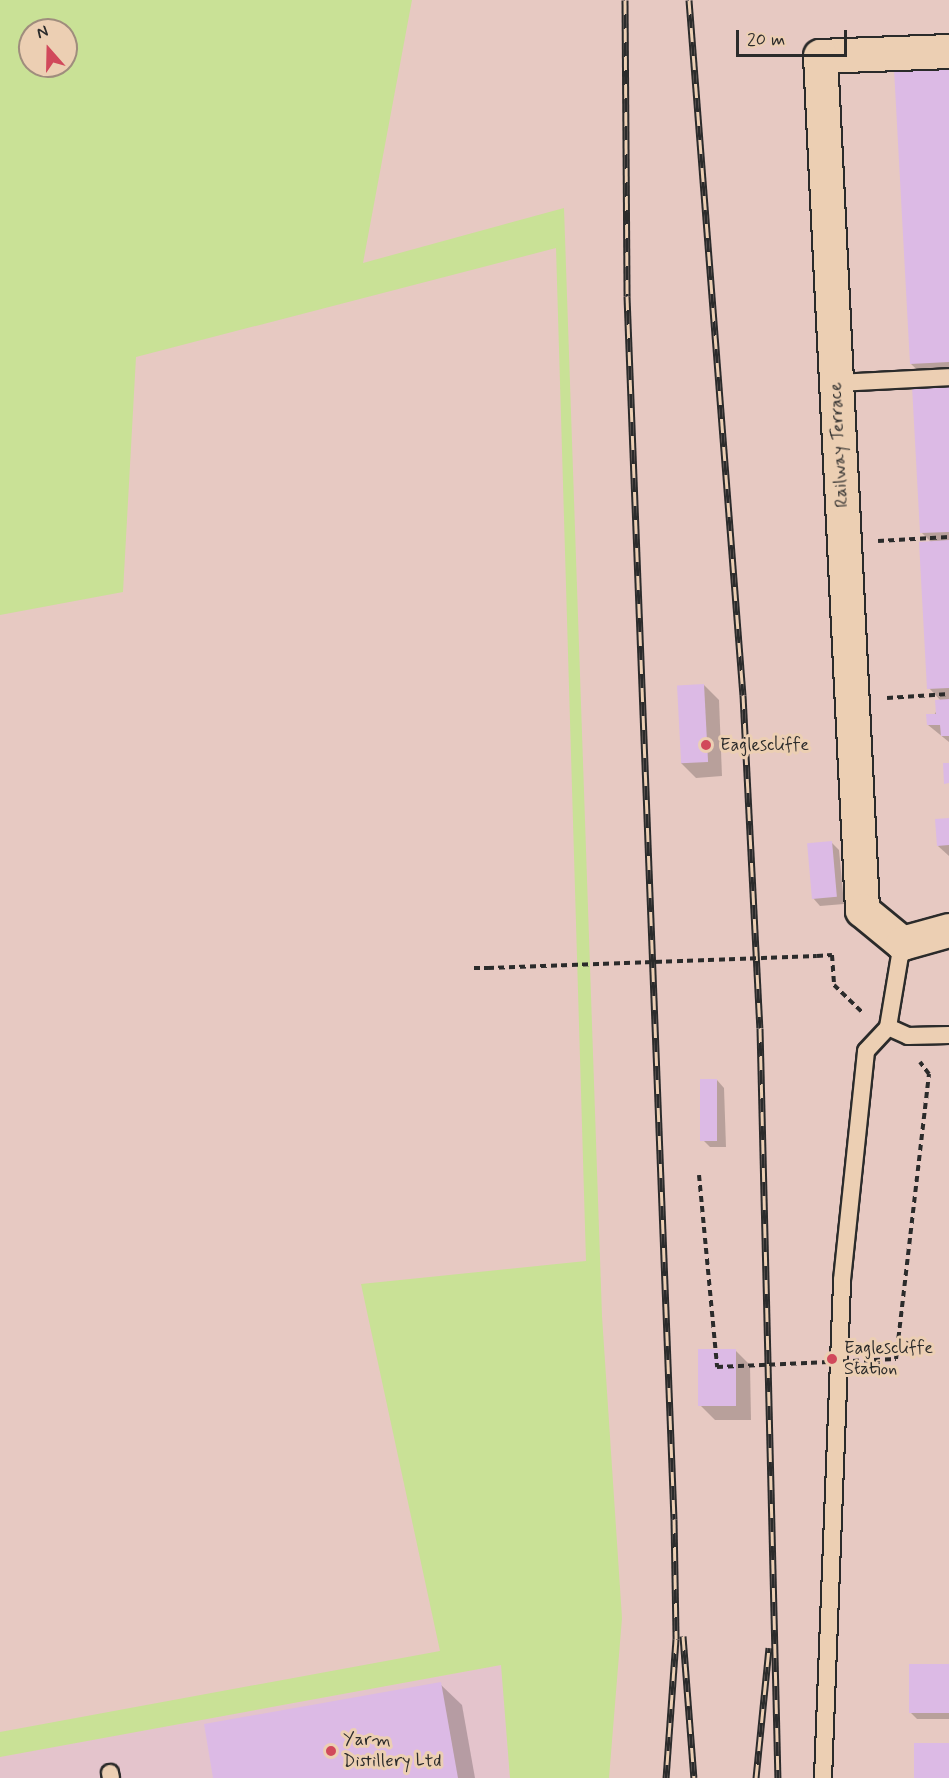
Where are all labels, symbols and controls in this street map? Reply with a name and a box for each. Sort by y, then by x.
north arrow [18,18,78,78]
scale bar [739,18,850,56]
text: N [34,21,51,44]
text: 20 m [747,28,785,52]
street label: Railway Terrace [825,383,853,507]
place label: Eaglescliffe [720,734,809,756]
marker: Eaglescliffe [697,736,715,754]
place label: Eaglescliffe Station [844,1338,933,1380]
marker: Eaglescliffe Station [825,1352,839,1366]
place label: Yarm Distillery Ltd [343,1730,443,1772]
marker: Yarm Distillery Ltd [324,1744,338,1758]

